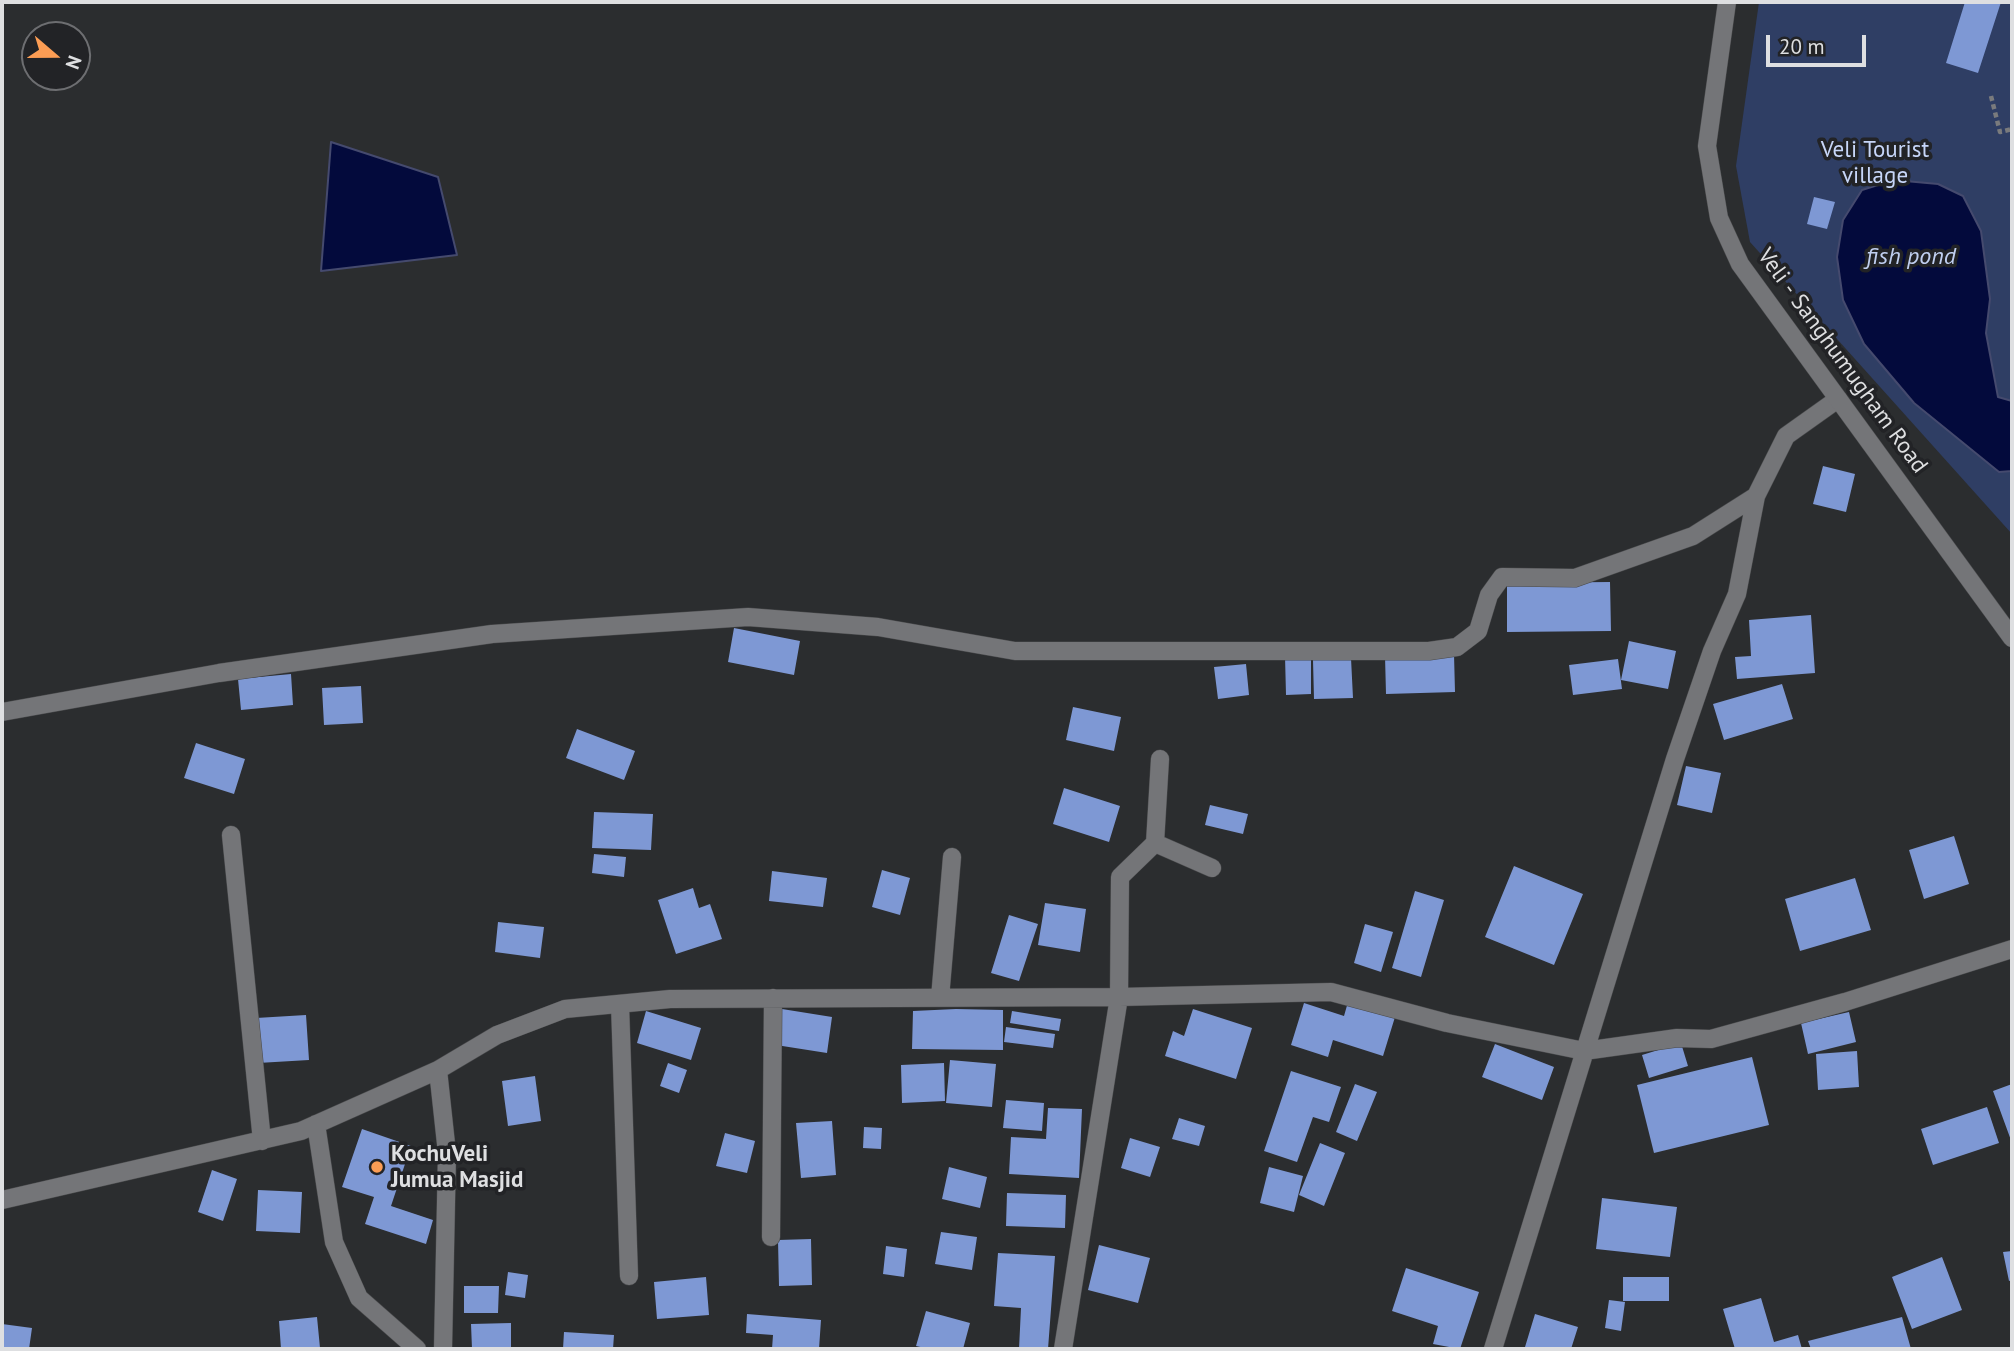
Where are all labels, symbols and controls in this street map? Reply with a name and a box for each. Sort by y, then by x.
north arrow [21,21,91,91]
scale bar [1769,21,1869,65]
text: 20 m [1779,33,1825,60]
text: N [60,53,87,72]
park label: Veli Tourist village [1821,136,1929,190]
street label: Veli - Sanghumugham Road [1751,243,1933,479]
water label: fish pond [1866,243,1956,271]
place label: KochuVeli Jumua Masjid [391,1140,523,1194]
marker: KochuVeli Jumua Masjid [369,1159,385,1175]

